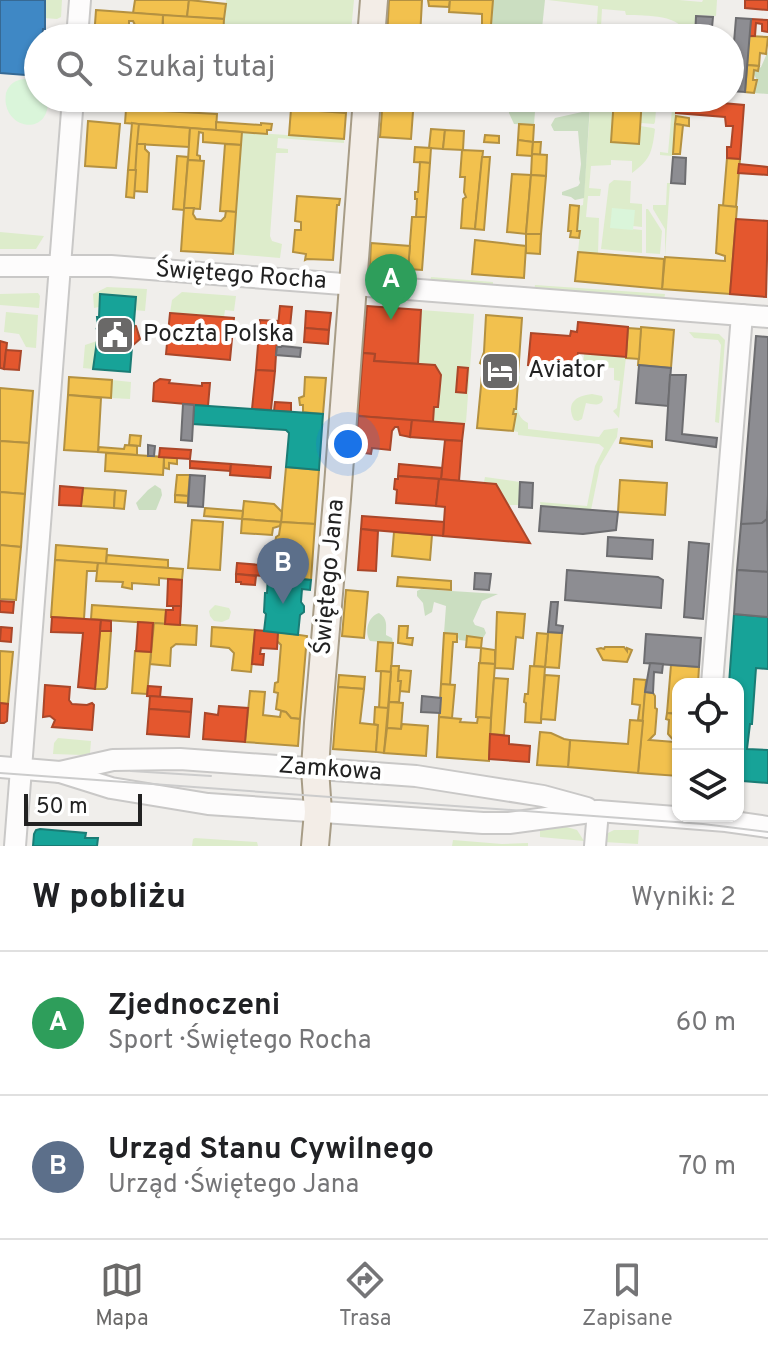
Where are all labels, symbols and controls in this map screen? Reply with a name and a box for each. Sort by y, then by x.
search box [24,24,744,112]
icon: search [52,46,96,90]
text: Szukaj tutaj [116,50,275,87]
street label: Świętego Rocha [154,253,328,297]
pin: A [365,254,417,320]
public building icon: Poczta Polska [94,314,136,356]
place label: Poczta Polska [143,320,294,350]
hotel icon: Aviator [479,350,521,392]
place label: Aviator [528,356,605,386]
your location [328,424,368,464]
street label: Świętego Jana [306,498,352,656]
pin: B [257,538,309,604]
map controls [672,678,744,822]
button: locate [672,678,744,750]
button: layers [672,750,744,822]
street label: Zamkowa [277,751,383,789]
scale bar [24,790,142,826]
text: 50 m [36,794,88,821]
text: W pobliżu [32,877,186,920]
text: Wyniki: 2 [631,882,736,915]
text: Zjednoczeni [108,988,280,1025]
text: A [49,1007,67,1040]
text: 60 m [676,1007,736,1040]
text: Sport · Świętego Rocha [108,1025,371,1058]
text: Urząd Stanu Cywilnego [108,1132,434,1169]
text: B [49,1151,67,1184]
text: 70 m [678,1151,736,1184]
text: Urząd · Świętego Jana [108,1169,359,1202]
tab: Mapa [95,1258,149,1333]
tab: Trasa [339,1258,391,1333]
tab: Zapisane [582,1258,673,1333]

